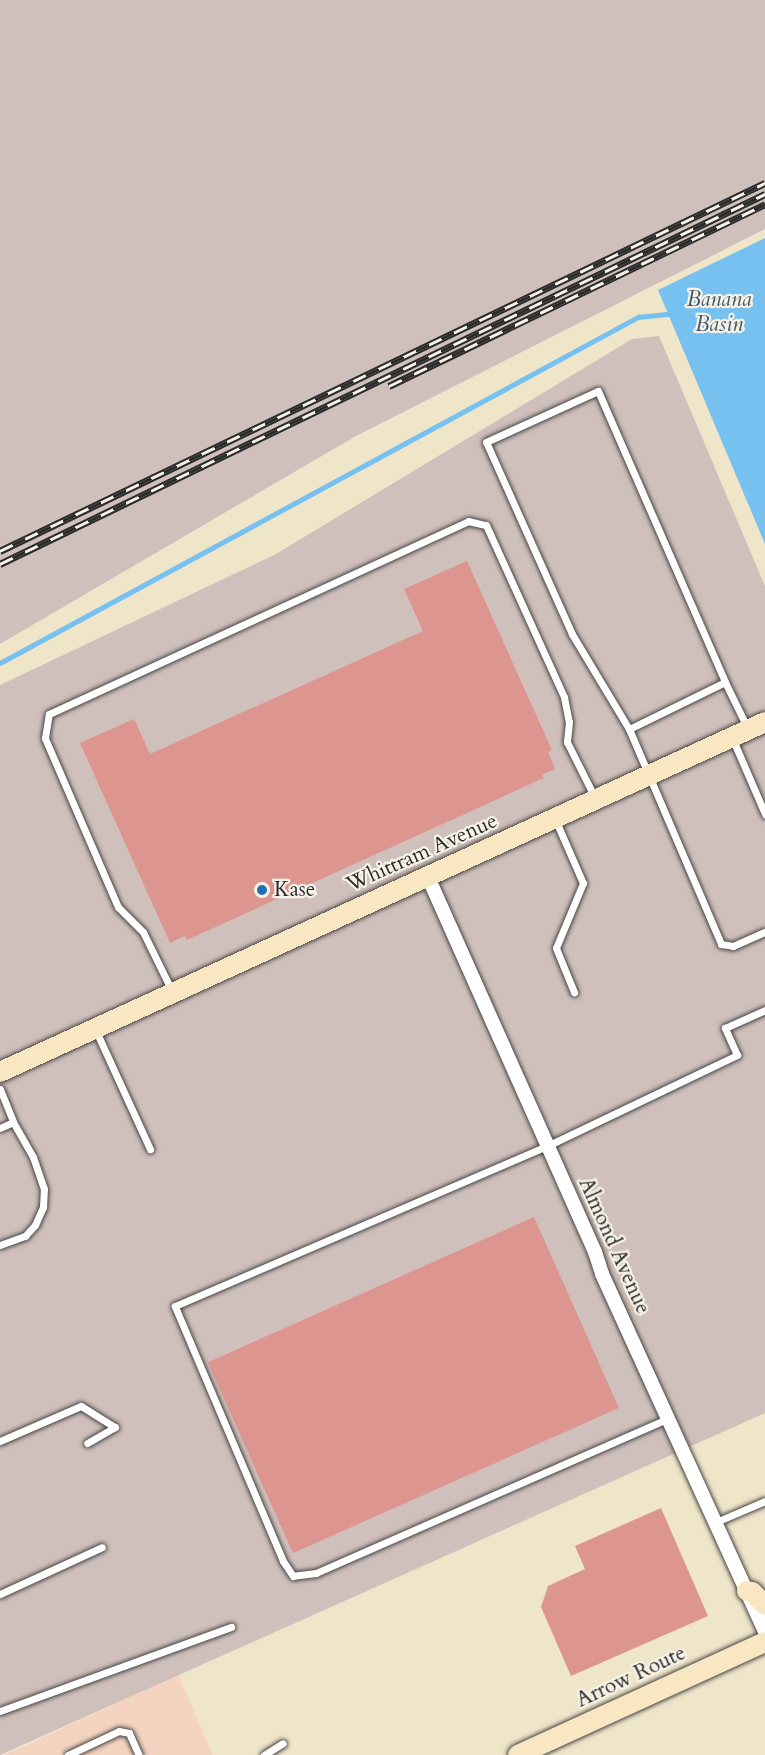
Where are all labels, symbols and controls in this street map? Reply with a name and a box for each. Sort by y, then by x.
water label: Banana Basin [686,286,752,338]
street label: Whittram Avenue [343,809,501,897]
place label: Kase [274,877,315,903]
marker: Kase [255,883,269,897]
street label: Almond Avenue [573,1174,655,1318]
street label: Arrow Route [572,1641,690,1713]

